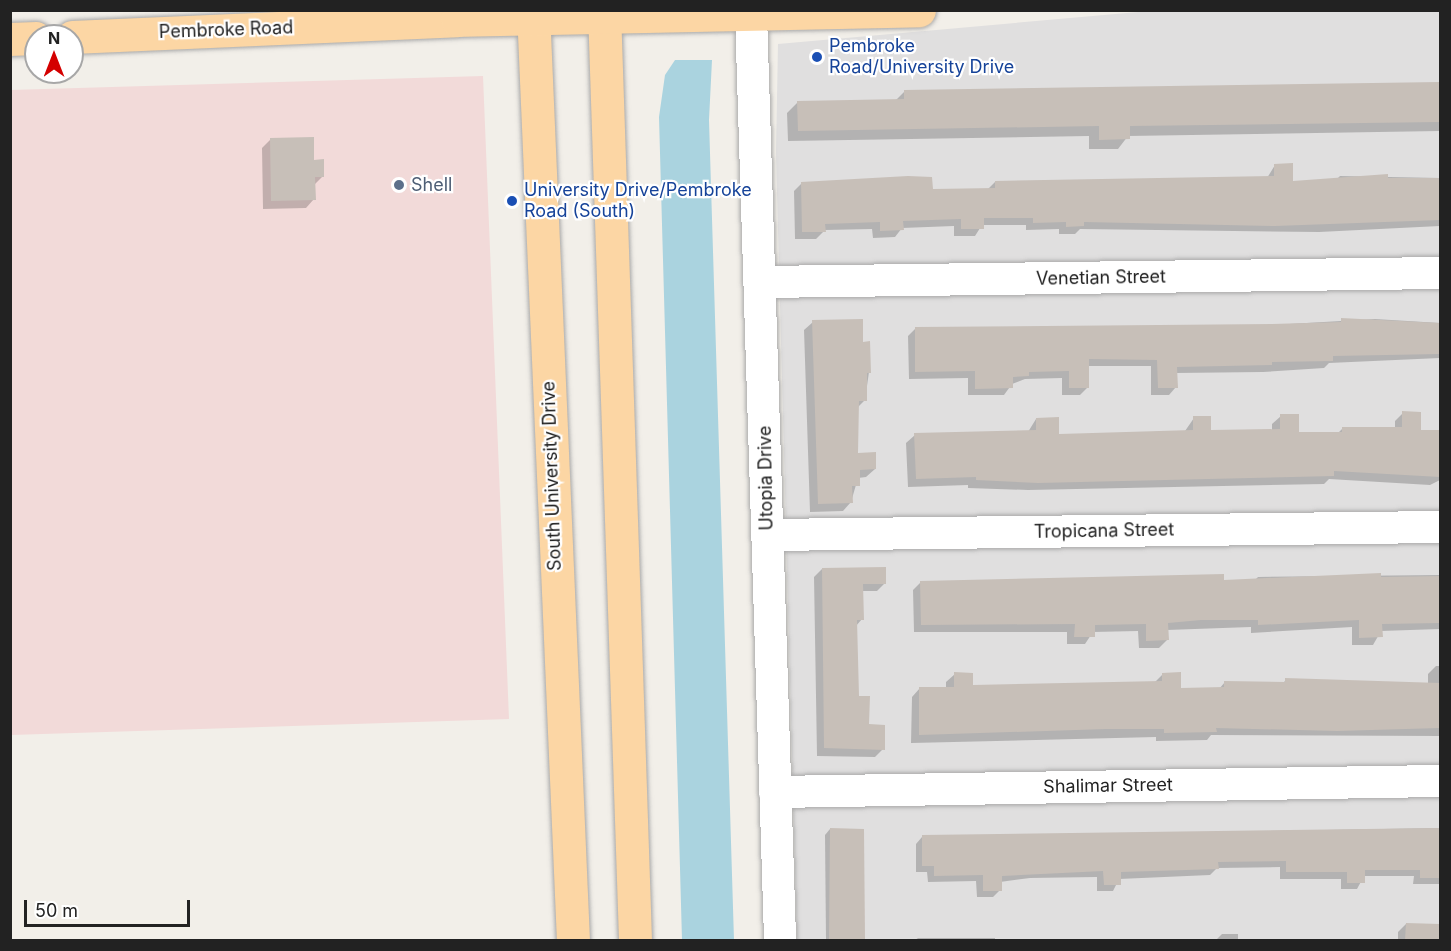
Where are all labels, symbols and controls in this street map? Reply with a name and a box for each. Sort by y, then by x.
street label: Pembroke Road [158,17,294,43]
north arrow [24,24,84,84]
text: N [48,28,60,48]
place label: Pembroke Road/University Drive [829,36,1014,78]
marker: Pembroke Road/University Drive [810,50,824,64]
place label: Shell [411,174,452,196]
marker: Shell [392,178,406,192]
place label: University Drive/Pembroke Road (South) [524,180,752,222]
marker: University Drive/Pembroke Road (South) [505,194,519,208]
street label: Venetian Street [1036,266,1166,290]
street label: South University Drive [538,381,566,571]
street label: Utopia Drive [754,425,778,531]
street label: Tropicana Street [1034,519,1174,543]
street label: Shalimar Street [1043,774,1173,798]
scale bar [27,888,194,926]
text: 50 m [35,900,78,921]

